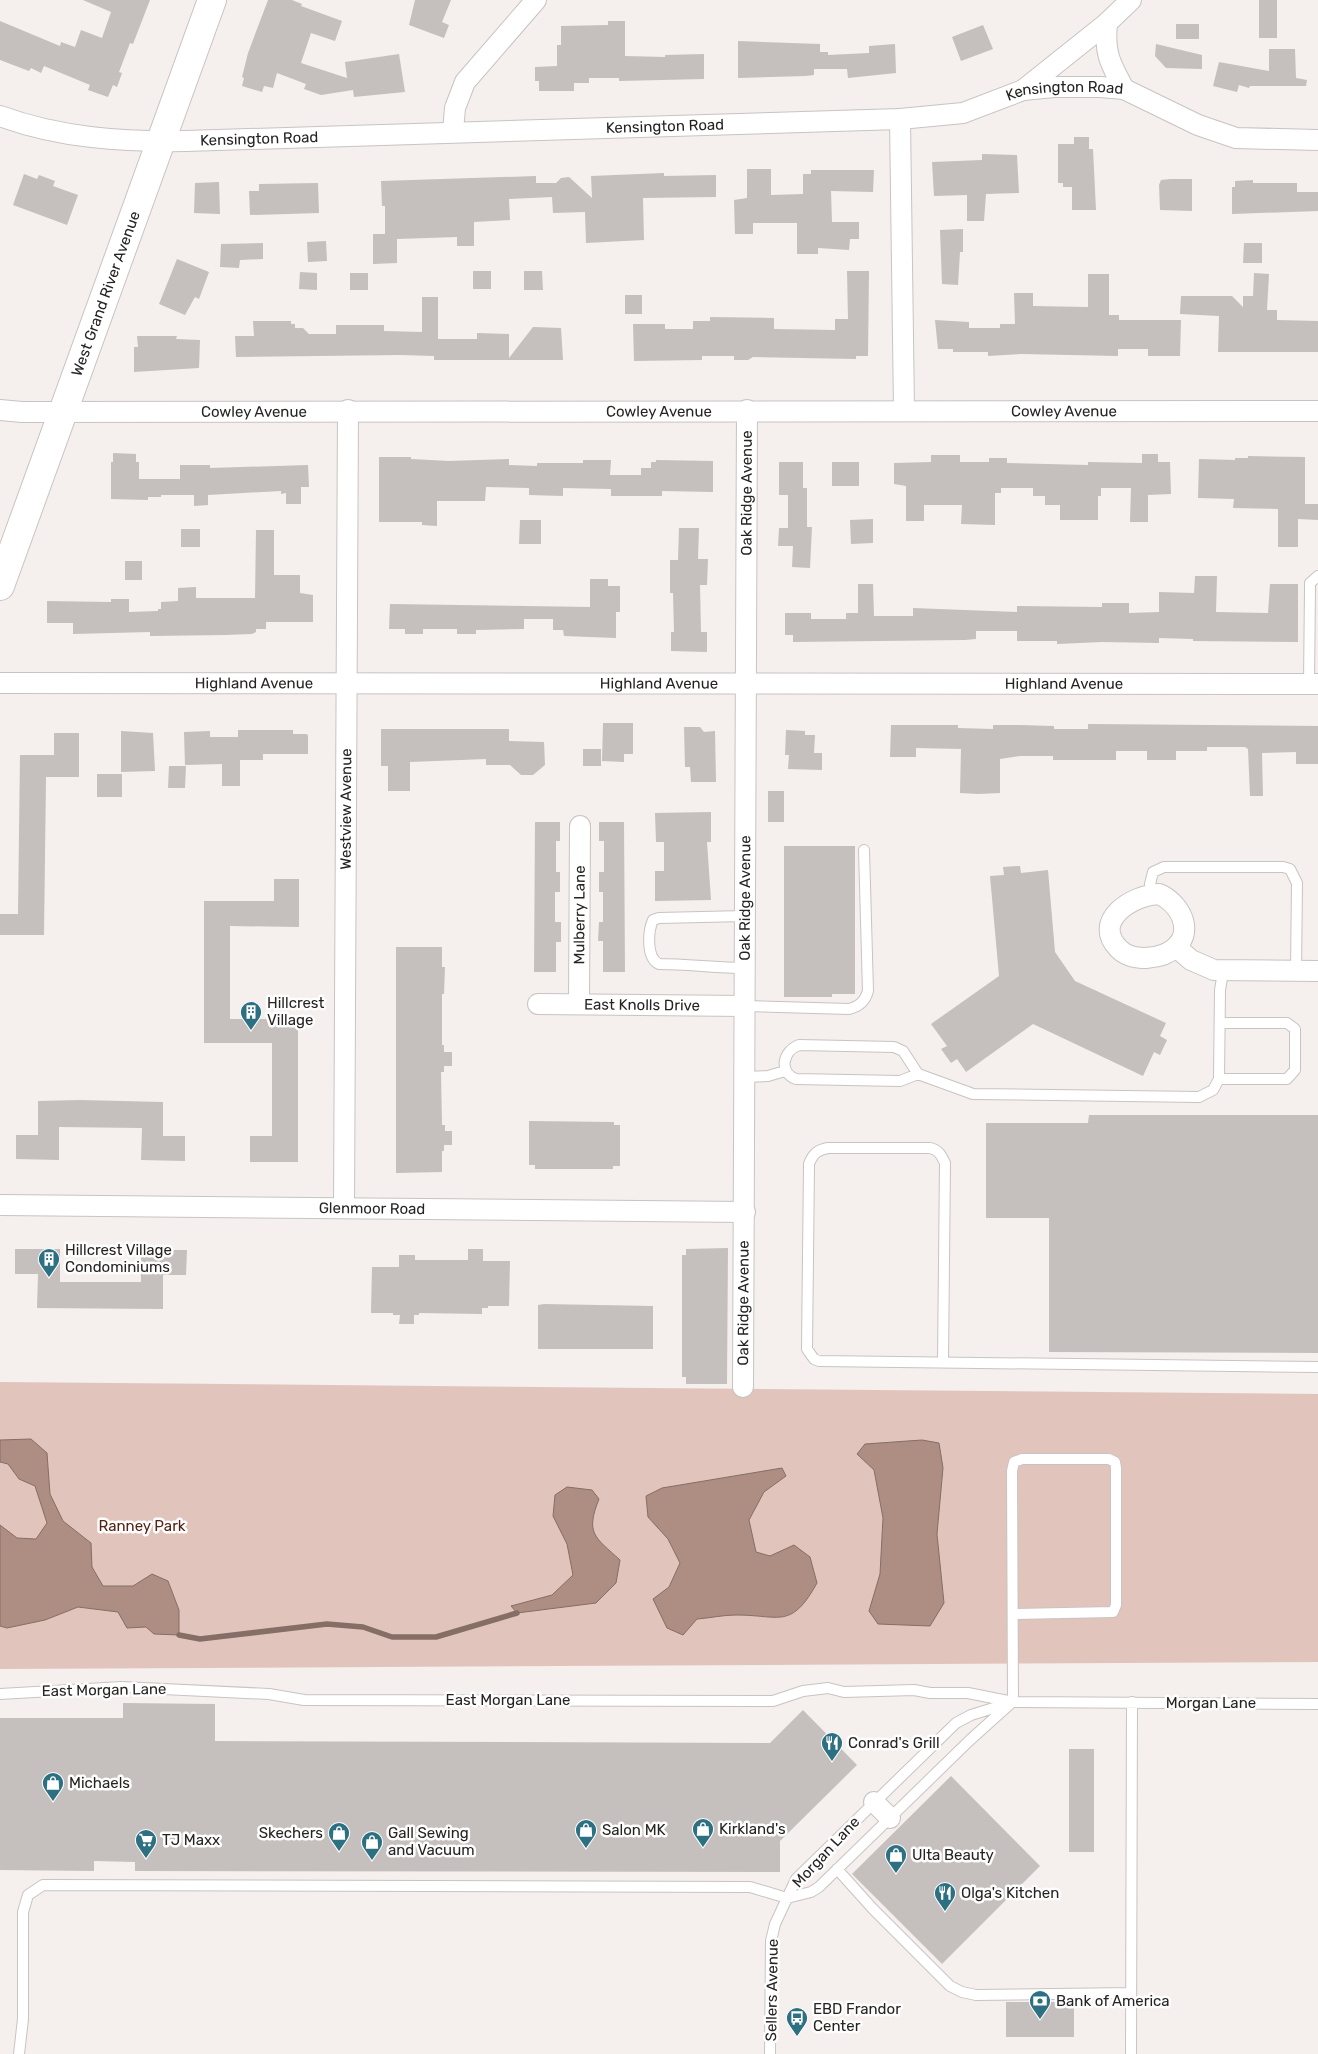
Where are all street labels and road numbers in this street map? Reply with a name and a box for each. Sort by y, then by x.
street label: Kensington Road [1003,78,1124,105]
street label: Kensington Road [606,115,724,137]
street label: Kensington Road [200,128,319,150]
street label: West Grand River Avenue [68,209,144,379]
street label: Cowley Avenue [606,402,712,421]
street label: Cowley Avenue [1011,402,1117,420]
street label: Cowley Avenue [201,403,307,421]
street label: Oak Ridge Avenue [737,430,756,556]
street label: Highland Avenue [195,674,313,692]
street label: Highland Avenue [600,674,718,693]
street label: Highland Avenue [1005,675,1123,693]
street label: Westview Avenue [337,748,355,870]
street label: Oak Ridge Avenue [736,835,754,961]
street label: Mulberry Lane [570,865,589,965]
street label: East Knolls Drive [584,995,700,1015]
street label: Glenmoor Road [319,1199,425,1218]
street label: Oak Ridge Avenue [734,1240,753,1366]
street label: East Morgan Lane [41,1680,167,1700]
street label: East Morgan Lane [446,1691,570,1709]
street label: Morgan Lane [1166,1694,1256,1712]
street label: Morgan Lane [789,1813,863,1891]
street label: Sellers Avenue [762,1939,782,2041]

